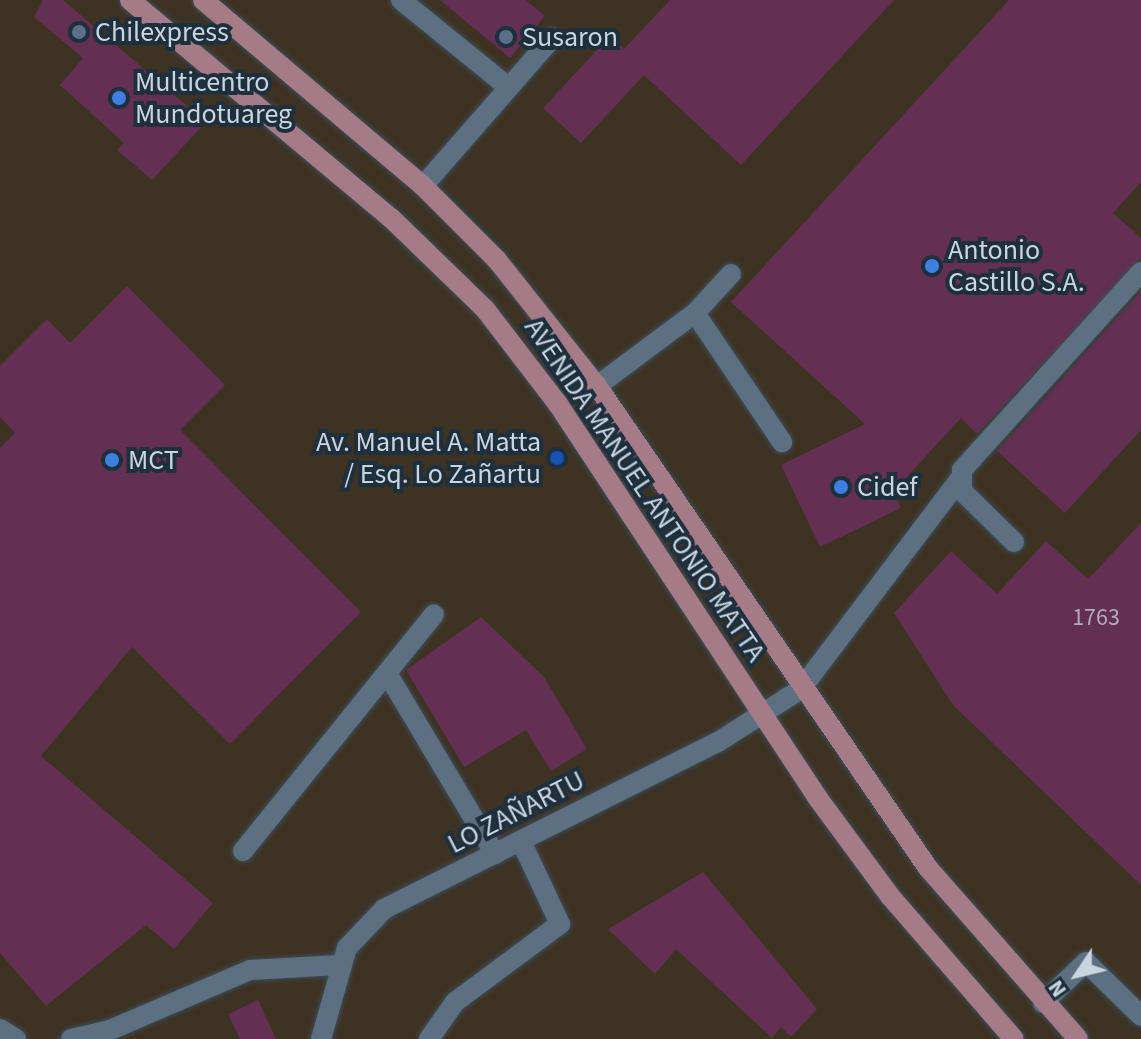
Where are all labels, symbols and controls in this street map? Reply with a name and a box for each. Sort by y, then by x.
place label: Chilexpress [95,15,229,49]
place label: Susaron [522,20,618,54]
marker: Chilexpress [70,23,88,41]
marker: Susaron [497,28,515,46]
place label: Multicentro Mundotuareg [135,65,292,131]
marker: Multicentro Mundotuareg [110,89,128,107]
place label: Antonio Castillo S.A. [948,233,1085,299]
marker: Antonio Castillo S.A. [923,257,941,275]
street label: AVENIDA MANUEL ANTONIO MATTA [517,312,773,668]
place label: Av. Manuel A. Matta / Esq. Lo Zañartu [316,425,541,491]
place label: MCT [128,443,179,477]
marker: Av. Manuel A. Matta / Esq. Lo Zañartu [548,449,566,467]
marker: MCT [103,451,121,469]
place label: Cidef [857,470,917,504]
marker: Cidef [832,478,850,496]
house number: 1763 [1072,604,1120,632]
street label: LO ZAÑARTU [442,763,590,861]
north arrow [1037,935,1117,1015]
text: N [1040,974,1075,1004]

